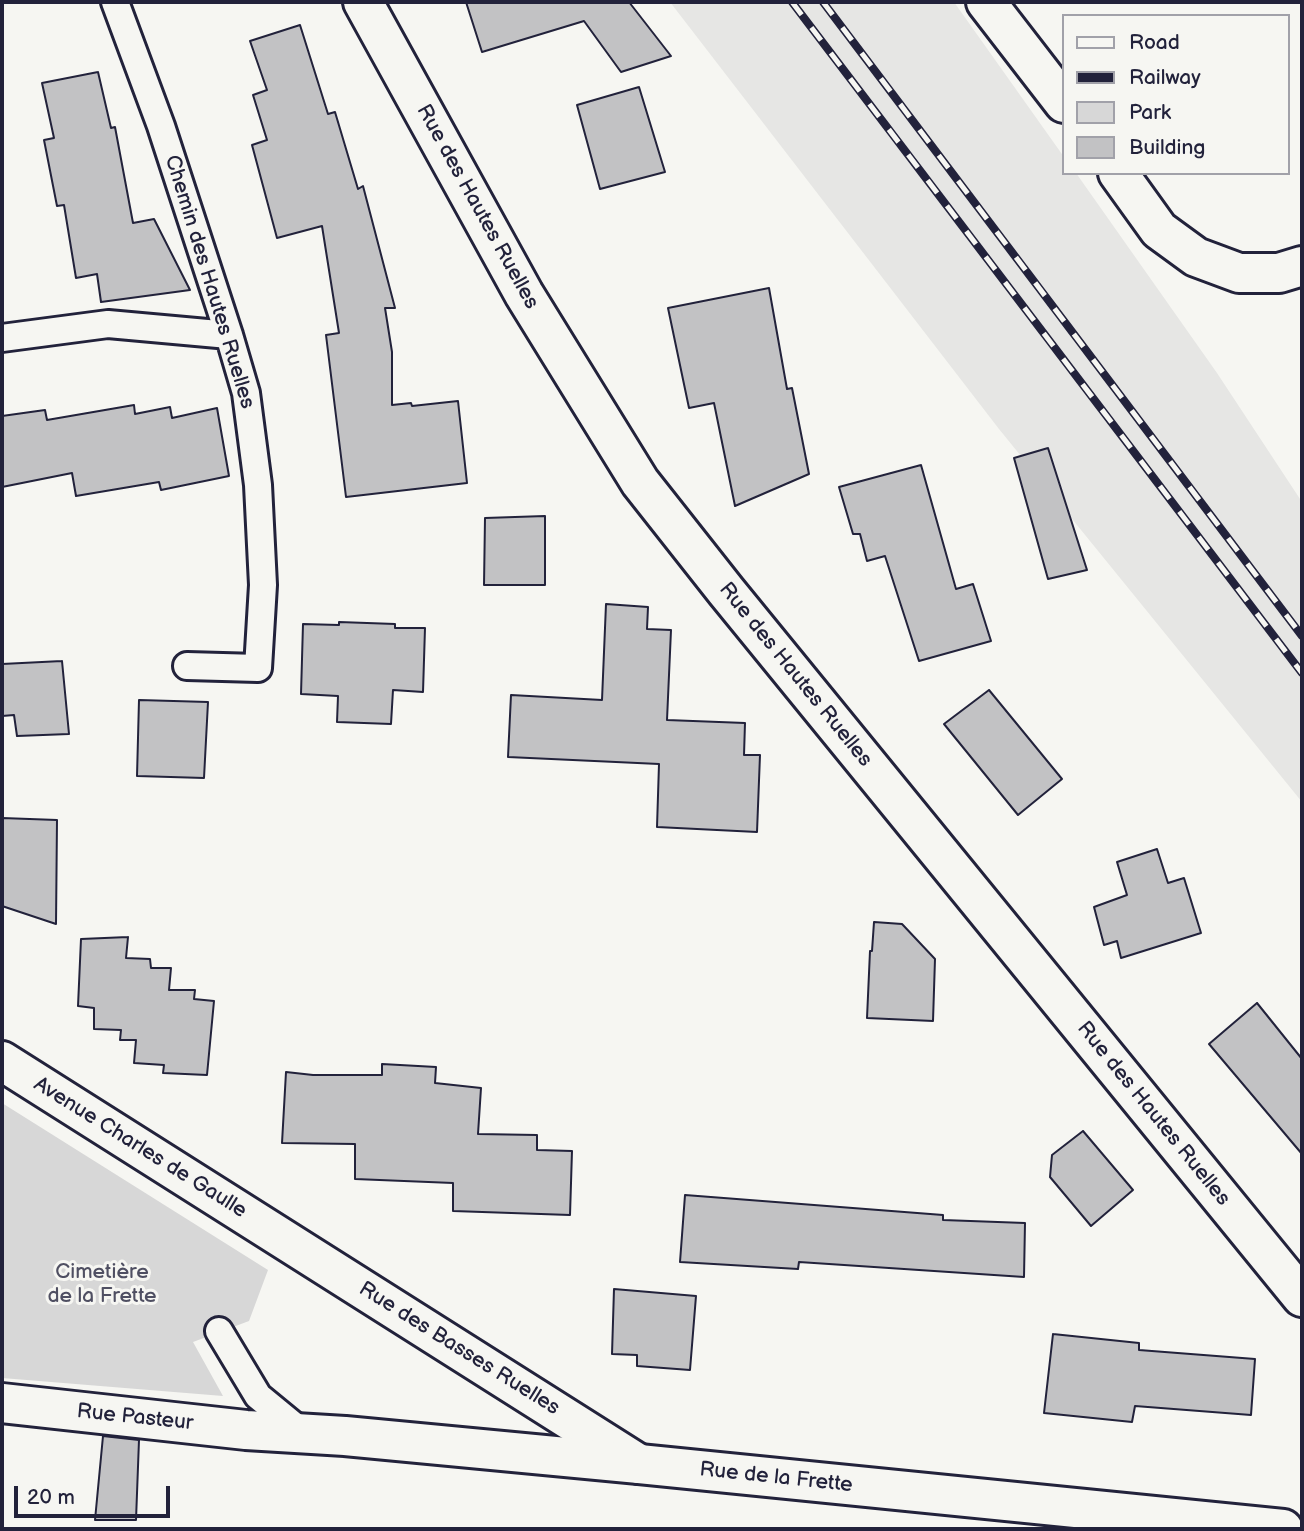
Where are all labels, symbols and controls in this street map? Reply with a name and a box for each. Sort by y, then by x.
legend [1062,14,1290,175]
text: Road [1129,30,1180,55]
text: Railway [1129,65,1201,90]
street label: Rue des Hautes Ruelles [410,100,544,314]
text: Park [1129,100,1171,125]
text: Building [1129,135,1205,160]
street label: Chemin des Hautes Ruelles [158,152,260,412]
street label: Rue des Hautes Ruelles [713,578,877,772]
street label: Rue des Hautes Ruelles [1071,1017,1235,1211]
street label: Avenue Charles de Gaulle [29,1072,251,1224]
park label: Cimetière de la Frette [47,1260,157,1310]
street label: Rue des Basses Ruelles [354,1277,564,1421]
street label: Rue Pasteur [76,1399,194,1437]
street label: Rue de la Frette [698,1457,854,1499]
scale bar [18,1472,173,1516]
text: 20 m [27,1485,75,1510]

